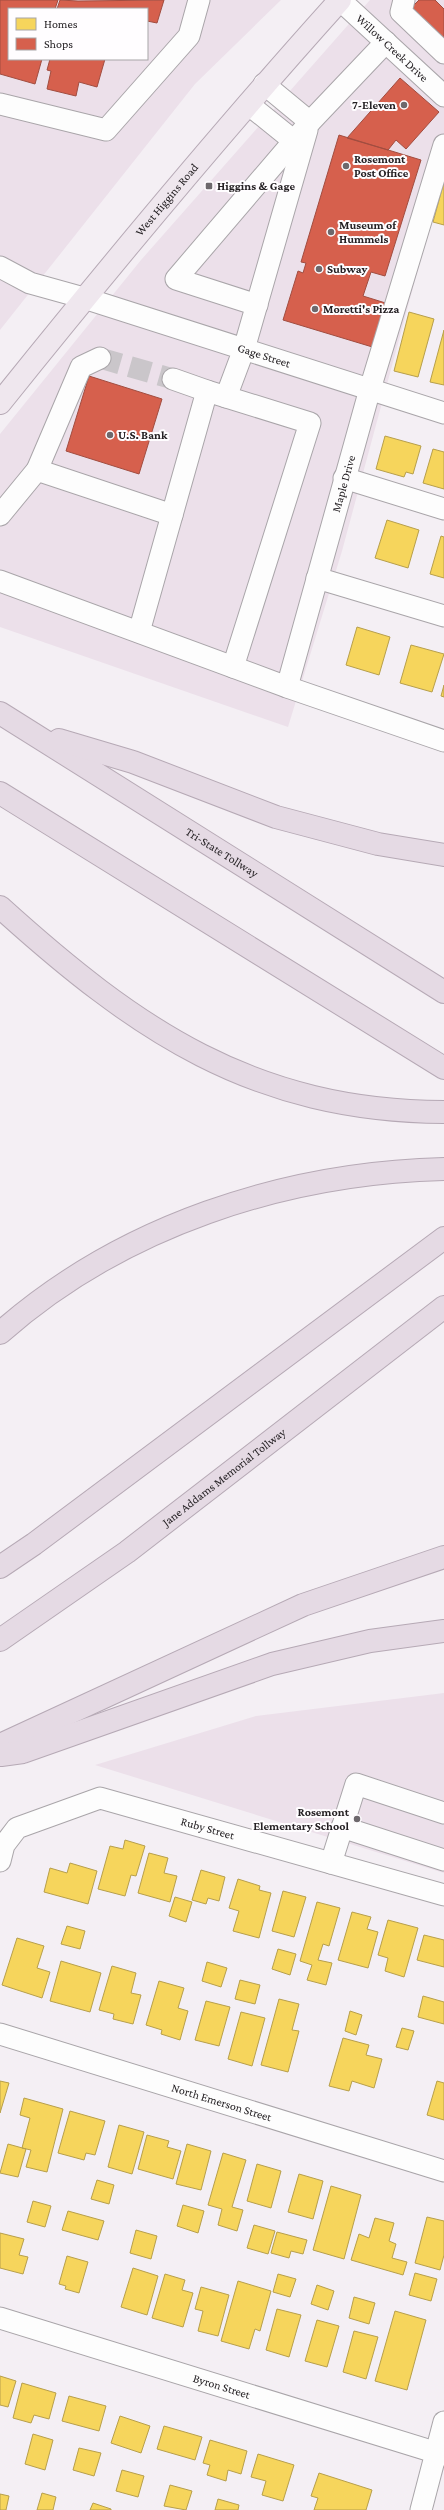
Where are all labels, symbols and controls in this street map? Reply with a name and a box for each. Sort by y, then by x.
legend [8,8,148,60]
street label: Willow Creek Drive [353,11,431,85]
text: Homes [44,17,78,31]
text: Shops [44,37,73,51]
place label: 7-Eleven [352,98,396,112]
marker: 7-Eleven [399,100,409,110]
place label: Rosemont Post Office [354,152,409,180]
street label: West Higgins Road [132,160,202,239]
marker: Rosemont Post Office [341,161,351,171]
place label: Higgins & Gage [217,179,295,193]
marker: Higgins & Gage [204,181,214,191]
place label: Museum of Hummels [339,218,397,246]
marker: Museum of Hummels [326,227,336,237]
place label: Subway [327,262,367,276]
marker: Subway [314,264,324,274]
place label: Moretti's Pizza [323,302,400,316]
marker: Moretti's Pizza [310,304,320,314]
street label: Gage Street [236,341,293,371]
place label: U.S. Bank [118,428,168,442]
marker: U.S. Bank [105,430,115,440]
street label: Maple Drive [329,454,358,514]
street label: Tri-State Tollway [183,824,261,881]
street label: Jane Addams Memorial Tollway [159,1425,289,1530]
place label: Rosemont Elementary School [253,1805,350,1833]
street label: Ruby Street [179,1814,237,1843]
marker: Rosemont Elementary School [352,1814,362,1824]
street label: North Emerson Street [170,2080,274,2125]
street label: Byron Street [191,2371,253,2402]

